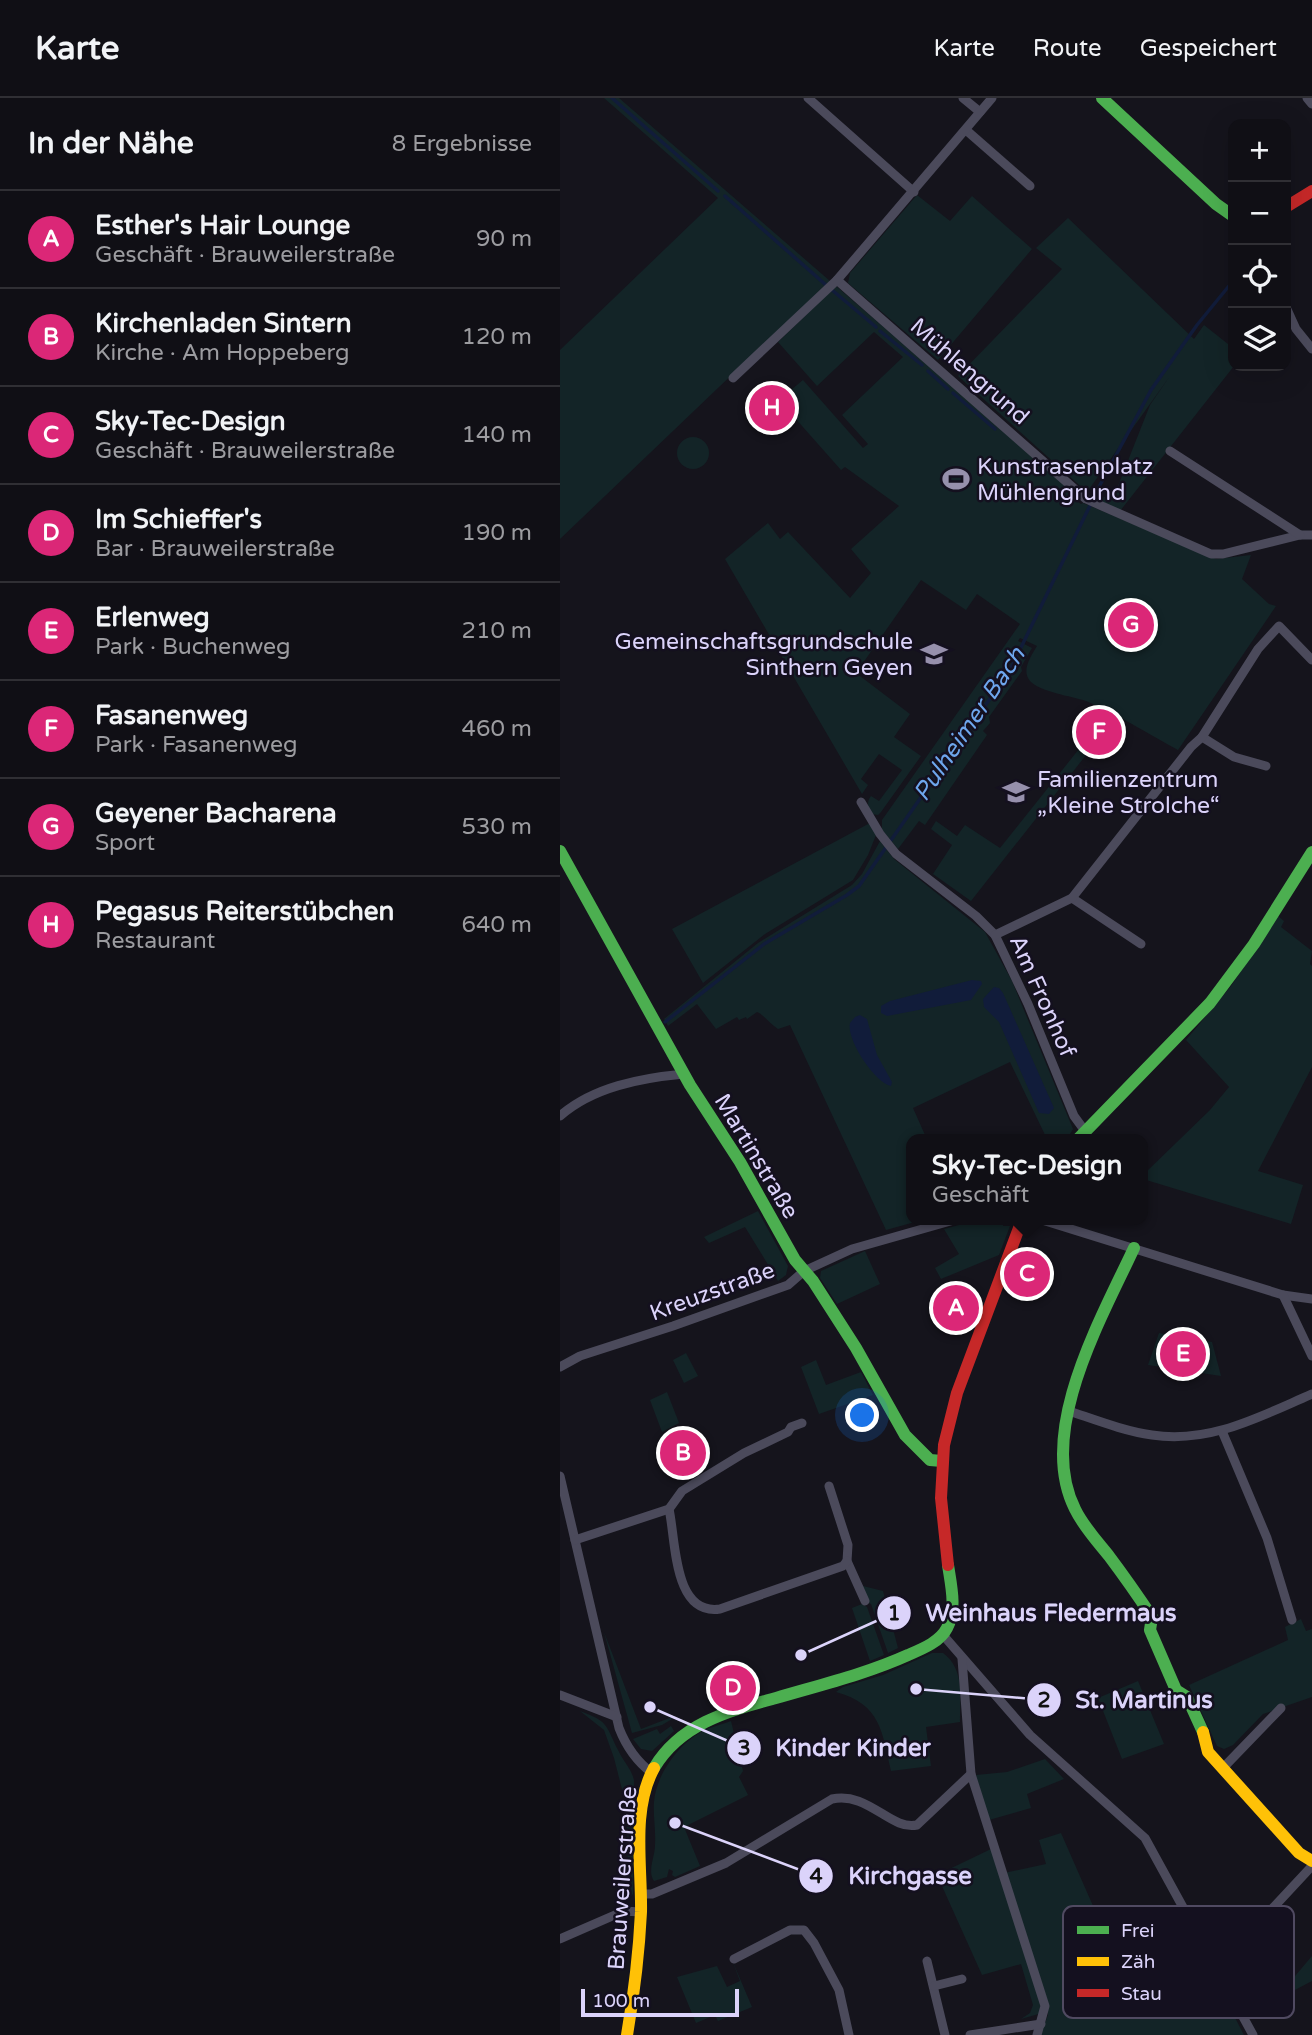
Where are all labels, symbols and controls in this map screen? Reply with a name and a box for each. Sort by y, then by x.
text: Karte [35,29,119,68]
text: Karte [933,34,995,63]
text: Route [1033,34,1102,63]
text: Gespeichert [1140,34,1277,63]
map controls [1228,119,1291,371]
button: + [1228,119,1291,182]
text: In der Nähe [28,125,194,162]
text: 8 Ergebnisse [392,130,532,158]
button: − [1228,182,1291,245]
text: Esther's Hair Lounge [95,210,350,241]
text: A [42,225,60,253]
text: 90 m [476,225,532,253]
text: Geschäft · Brauweilerstraße [95,241,395,269]
button: locate [1228,245,1291,308]
text: Kirchenladen Sintern [95,308,352,339]
button: layers [1228,308,1291,371]
street label: Mühlengrund [904,312,1035,431]
text: B [43,323,59,351]
text: 120 m [462,323,532,351]
text: Kirche · Am Hoppeberg [95,339,350,367]
pin: H [749,382,795,434]
text: Sky-Tec-Design [95,406,286,437]
text: C [43,421,59,449]
text: 140 m [462,421,532,449]
text: Geschäft · Brauweilerstraße [95,437,395,465]
place label: Kunstrasenplatz Mühlengrund [977,453,1153,507]
sports icon: Kunstrasenplatz Mühlengrund [941,464,971,494]
text: Im Schieffer's [95,504,262,535]
text: D [42,519,60,547]
text: 190 m [462,519,532,547]
text: Bar · Brauweilerstraße [95,535,335,563]
pin: G [1108,599,1154,651]
text: Erlenweg [95,602,210,633]
text: E [44,617,58,645]
text: 210 m [462,617,532,645]
place label: Gemeinschaftsgrundschule Sinthern Geyen [615,628,913,682]
text: Park · Buchenweg [95,633,291,661]
school or university icon: Gemeinschaftsgrundschule Sinthern Geyen [919,639,949,669]
water label: Pulheimer Bach [907,641,1032,807]
text: Fasanenweg [95,700,248,731]
pin: F [1076,706,1122,758]
text: F [44,715,58,743]
text: 460 m [462,715,532,743]
text: Park · Fasanenweg [95,731,298,759]
place label: Familienzentrum „Kleine Strolche“ [1037,766,1220,820]
school or university icon: Familienzentrum „Kleine Strolche“ [1001,777,1031,807]
text: Geyener Bacharena [95,798,337,829]
text: G [42,813,60,841]
text: 530 m [462,813,532,841]
text: Sport [95,829,155,857]
text: Pegasus Reiterstübchen [95,896,394,927]
text: H [42,911,60,939]
text: 640 m [462,911,532,939]
text: Restaurant [95,927,215,955]
street label: Am Fronhof [1003,931,1082,1062]
street label: Martinstraße [708,1089,804,1224]
popup [906,1134,1148,1225]
text: Sky-Tec-Design [932,1150,1122,1181]
text: Geschäft [932,1181,1029,1209]
pin: C [1004,1248,1050,1300]
street label: Kreuzstraße [646,1256,779,1327]
pin: A [933,1282,979,1334]
pin: E [1160,1328,1206,1380]
your location [845,1398,879,1432]
pin: B [660,1427,706,1479]
callout: Weinhaus Fledermaus [877,1591,1191,1636]
text: Weinhaus Fledermaus [925,1599,1177,1628]
text: 1 [887,1601,901,1626]
pin: D [710,1662,756,1714]
callout: St. Martinus [1027,1677,1227,1722]
text: St. Martinus [1075,1686,1213,1715]
text: 2 [1037,1688,1051,1713]
callout: Kinder Kinder [727,1725,945,1770]
text: Kinder Kinder [775,1734,932,1763]
text: 3 [737,1736,751,1761]
street label: Brauweilerstraße [603,1785,643,1971]
callout: Kirchgasse [799,1853,985,1898]
text: Kirchgasse [848,1862,972,1891]
text: 4 [809,1864,823,1889]
legend [1063,1906,1294,2018]
text: Frei [1121,1920,1155,1942]
text: Zäh [1121,1951,1155,1973]
text: Stau [1121,1983,1162,2005]
scale bar [581,1986,738,2018]
text: 100 m [592,1990,650,2012]

